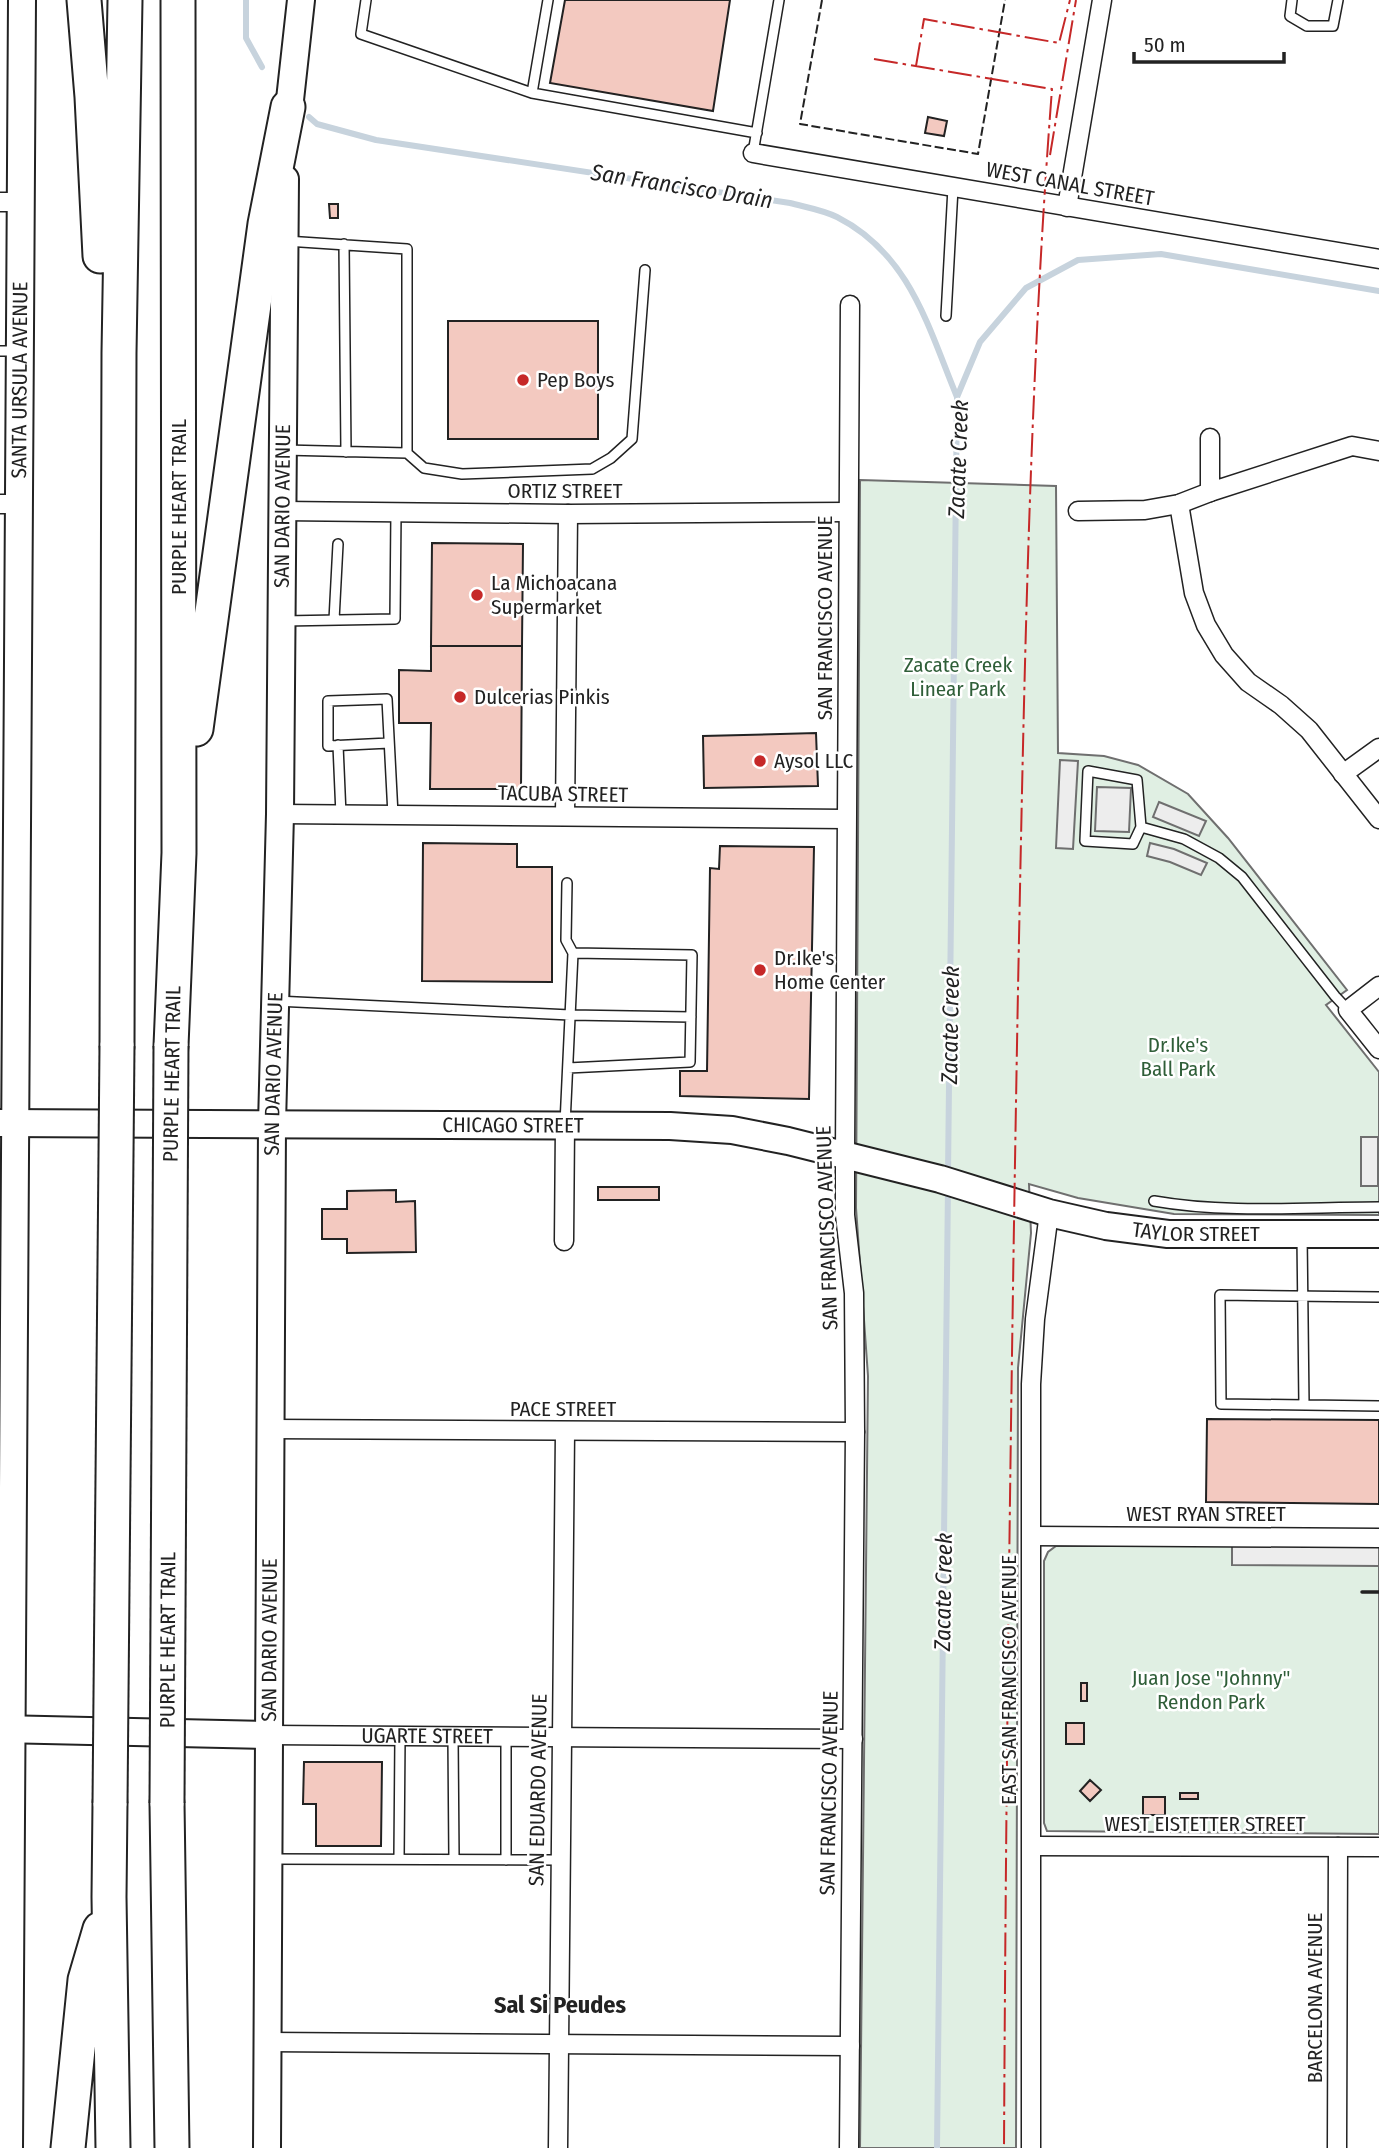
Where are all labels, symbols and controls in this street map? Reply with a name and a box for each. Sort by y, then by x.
scale bar [1134,21,1284,65]
text: 50 m [1144,32,1186,58]
street label: WEST CANAL STREET [984,156,1156,212]
water label: San Francisco Drain [588,158,775,214]
street label: SANTA URSULA AVENUE [6,281,33,479]
place label: Pep Boys [537,367,615,393]
marker: Pep Boys [515,372,531,388]
water label: Zacate Creek [942,399,974,520]
street label: PURPLE HEART TRAIL [166,418,192,595]
street label: SAN DARIO AVENUE [269,424,296,588]
street label: ORTIZ STREET [508,478,623,504]
street label: SAN FRANCISCO AVENUE [812,516,838,720]
place label: La Michoacana Supermarket [491,570,617,620]
marker: La Michoacana Supermarket [469,587,485,603]
park label: Zacate Creek Linear Park [904,652,1012,702]
place label: Dulcerias Pinkis [474,684,610,710]
marker: Dulcerias Pinkis [452,689,468,705]
place label: Aysol LLC [774,748,853,774]
marker: Aysol LLC [752,753,768,769]
street label: TACUBA STREET [498,780,629,808]
place label: Dr.Ike's Home Center [774,945,886,995]
marker: Dr.Ike's Home Center [752,962,768,978]
water label: Zacate Creek [935,966,965,1085]
street label: PURPLE HEART TRAIL [157,985,187,1162]
street label: SAN DARIO AVENUE [259,992,288,1156]
park label: Dr.Ike's Ball Park [1141,1032,1216,1082]
street label: CHICAGO STREET [442,1112,584,1139]
street label: SAN FRANCISCO AVENUE [810,1125,844,1331]
street label: TAYLOR STREET [1131,1217,1260,1247]
street label: PACE STREET [510,1396,617,1422]
street label: WEST RYAN STREET [1126,1501,1286,1527]
water label: Zacate Creek [928,1533,958,1652]
street label: PURPLE HEART TRAIL [154,1551,181,1728]
street label: EAST SAN FRANCISCO AVENUE [996,1555,1022,1805]
street label: SAN DARIO AVENUE [256,1558,283,1722]
park label: Juan Jose "Johnny" Rendon Park [1132,1665,1290,1715]
street label: SAN FRANCISCO AVENUE [814,1690,844,1896]
street label: SAN EDUARDO AVENUE [523,1694,553,1886]
street label: UGARTE STREET [361,1723,493,1750]
street label: WEST EISTETTER STREET [1104,1811,1306,1837]
street label: BARCELONA AVENUE [1302,1913,1328,2083]
district label: Sal Si Peudes [494,1991,627,2019]

